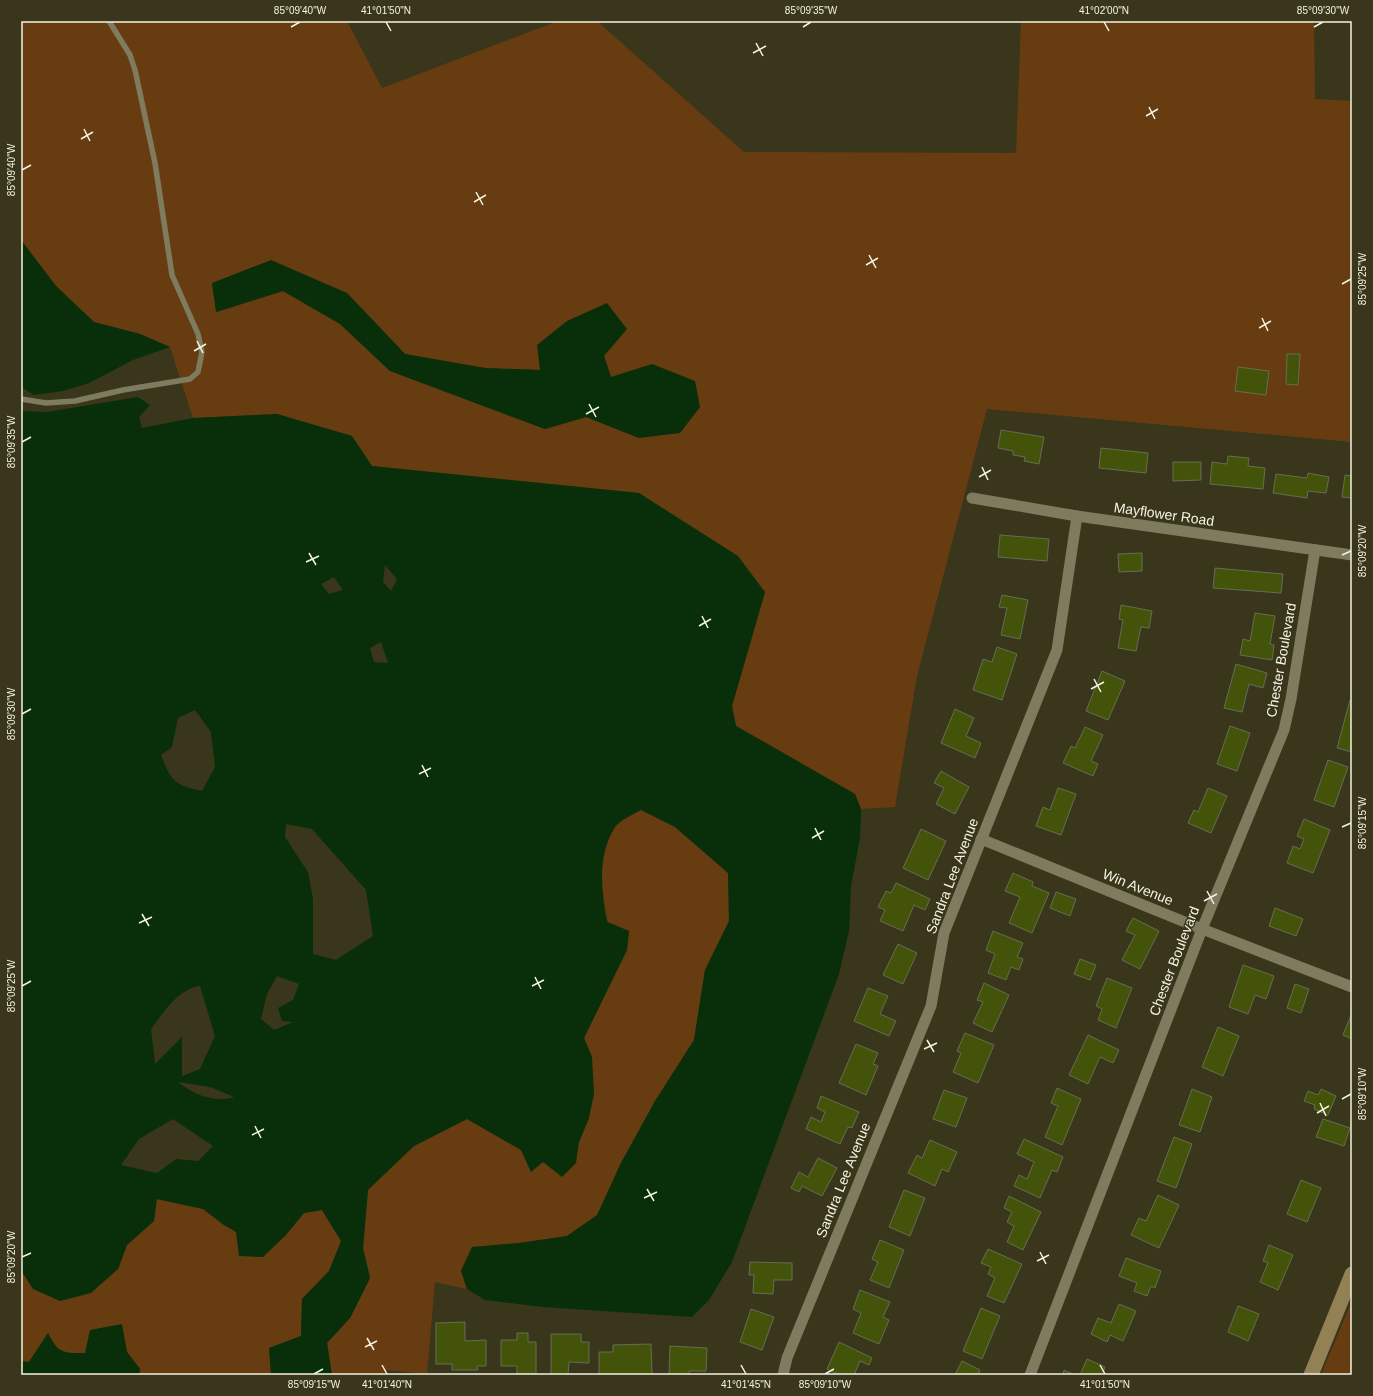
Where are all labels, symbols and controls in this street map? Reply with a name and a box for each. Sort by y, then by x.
text: 85°09'40"W [274,5,327,16]
text: 41°01'50"N [361,5,411,16]
text: 85°09'35"W [785,5,838,16]
text: 41°02'00"N [1079,5,1129,16]
text: 85°09'30"W [1297,5,1350,16]
text: 85°09'40"W [6,143,17,196]
text: 85°09'25"W [1357,252,1368,305]
text: 85°09'35"W [6,415,17,468]
street label: Mayflower Road [1113,499,1215,529]
text: 85°09'20"W [1357,524,1368,577]
street label: Chester Boulevard [1263,602,1299,718]
text: 85°09'30"W [6,687,17,740]
text: 85°09'15"W [1357,796,1368,849]
street label: Sandra Lee Avenue [923,816,982,936]
street label: Win Avenue [1100,866,1176,908]
street label: Chester Boulevard [1146,904,1202,1018]
text: 85°09'25"W [6,959,17,1012]
text: 85°09'10"W [1357,1067,1368,1120]
street label: Sandra Lee Avenue [813,1120,873,1240]
text: 85°09'20"W [6,1230,17,1283]
text: 85°09'15"W [288,1379,341,1390]
text: 41°01'40"N [362,1379,412,1390]
text: 41°01'45"N [721,1379,771,1390]
text: 85°09'10"W [799,1379,852,1390]
text: 41°01'50"N [1080,1379,1130,1390]

